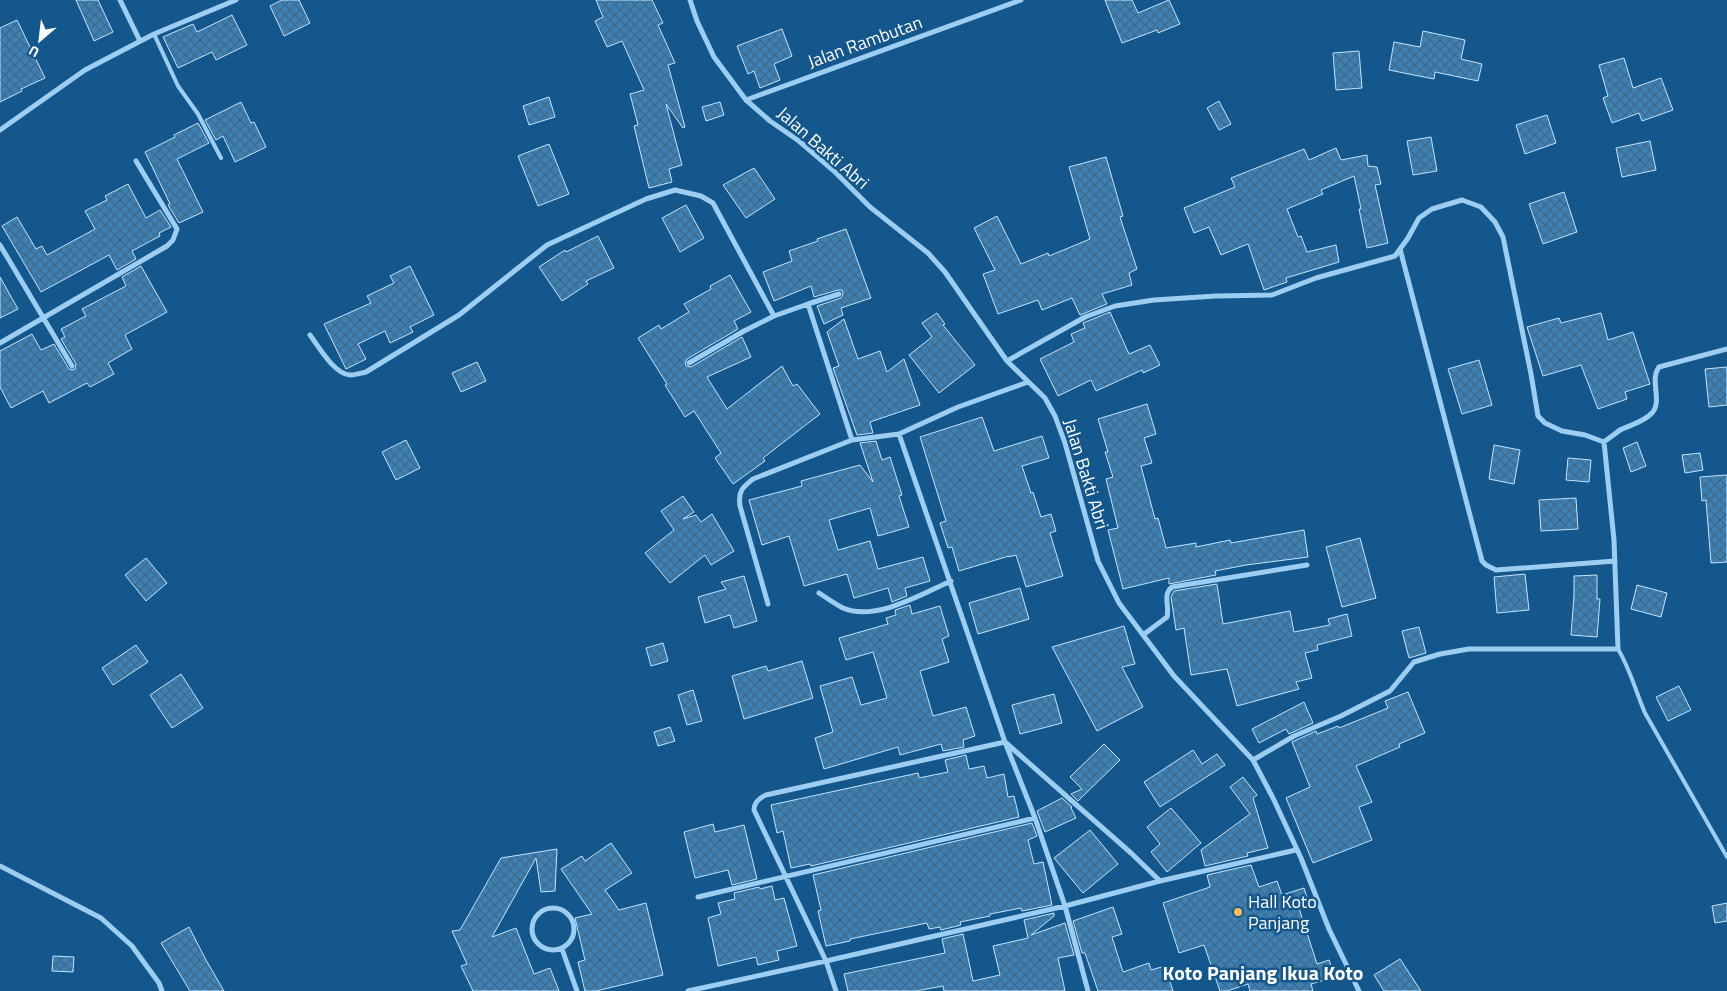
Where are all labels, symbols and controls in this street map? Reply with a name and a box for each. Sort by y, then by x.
street label: Jalan Rambutan [804,8,926,75]
north arrow [15,15,65,65]
text: U [25,40,43,63]
street label: Jalan Bakti Abri [771,100,875,195]
street label: Jalan Bakti Abri [1057,415,1116,532]
place label: Hall Koto Panjang [1248,888,1317,936]
marker: Hall Koto Panjang [1232,906,1244,918]
district label: Koto Panjang Ikua Koto [1163,957,1363,988]

